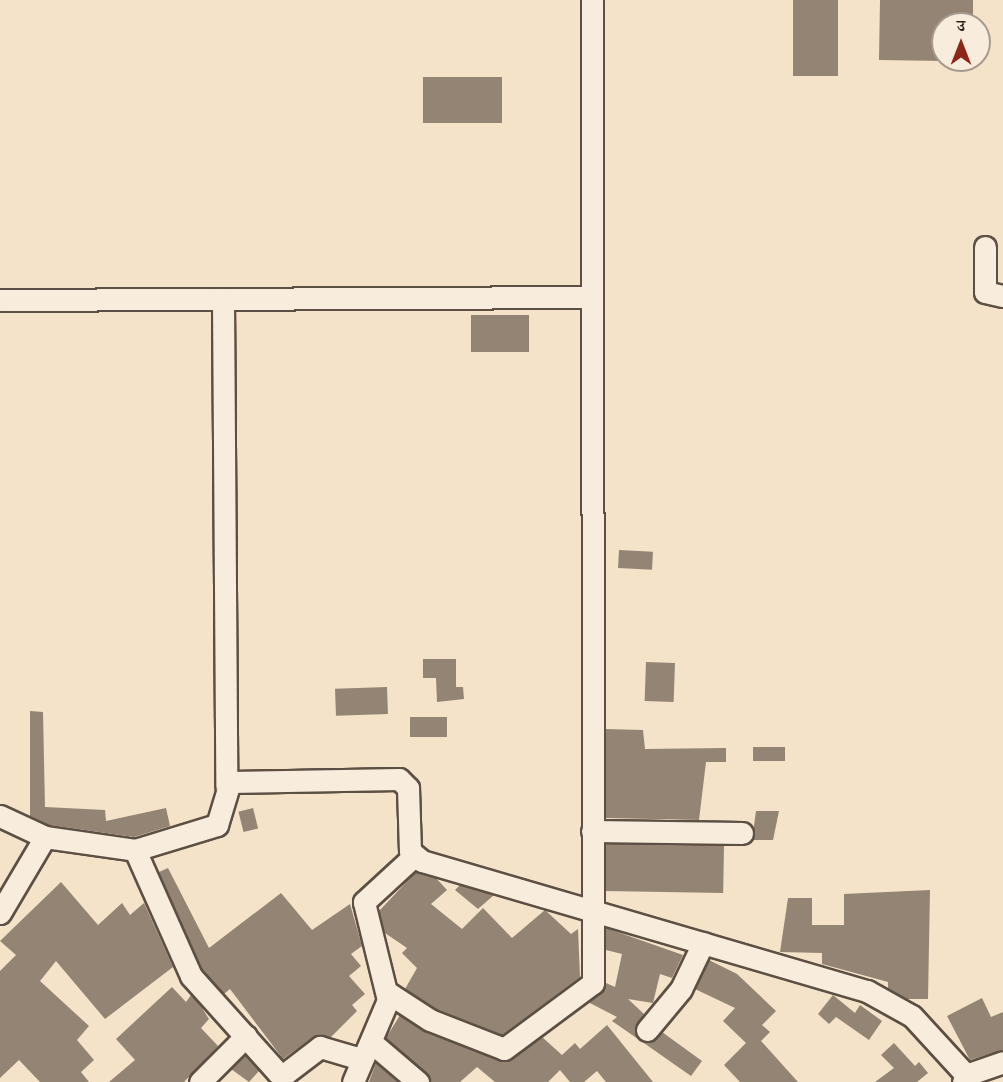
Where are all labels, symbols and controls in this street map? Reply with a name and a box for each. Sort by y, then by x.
north arrow [931,12,991,72]
text: उ [957,16,965,35]

